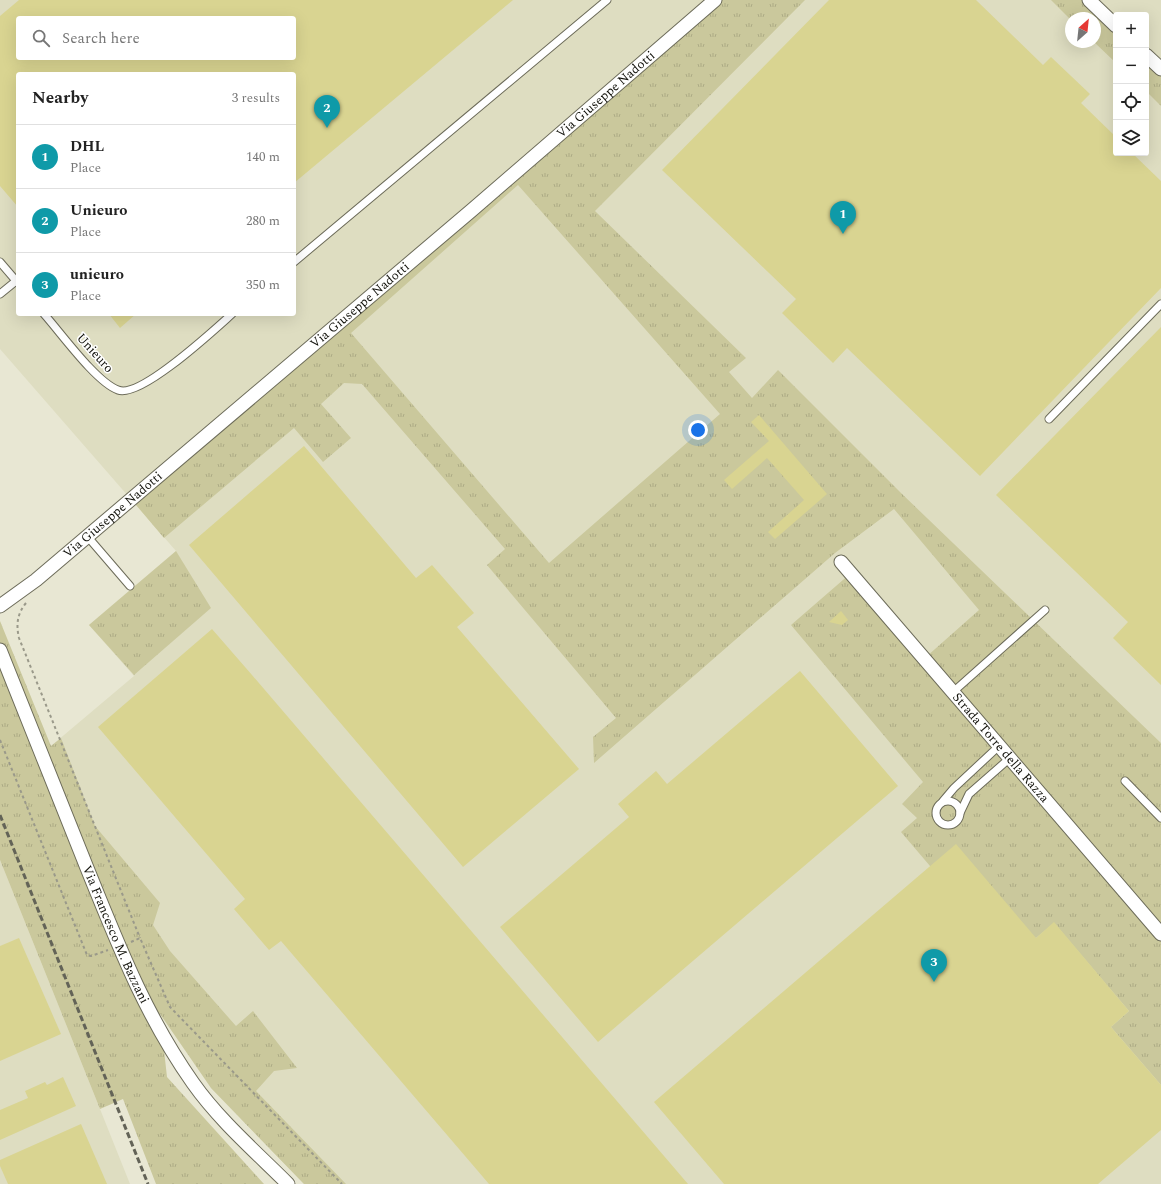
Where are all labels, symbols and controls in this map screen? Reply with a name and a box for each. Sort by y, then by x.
north arrow [1065,12,1101,48]
map controls [1113,12,1149,156]
button: + [1113,12,1149,48]
search box [16,16,296,60]
icon: search [30,27,52,49]
text: Search here [62,27,140,50]
street label: Via Giuseppe Nadotti [552,46,660,143]
button: − [1113,48,1149,84]
button: locate [1113,84,1149,120]
text: Nearby [32,85,88,111]
text: 3 results [232,88,280,108]
pin: 2 [314,95,340,128]
button: layers [1113,120,1149,156]
text: DHL [70,135,104,158]
text: 1 [41,147,49,167]
text: 140 m [246,147,280,167]
text: Place [70,158,101,178]
text: Unieuro [70,199,128,222]
pin: 1 [830,201,856,234]
text: 2 [41,211,49,231]
text: 280 m [246,211,280,231]
text: Place [70,222,101,242]
street label: Via Giuseppe Nadotti [306,257,414,353]
text: unieuro [70,263,124,286]
text: 3 [41,275,49,295]
text: 350 m [246,275,280,295]
text: Place [70,286,101,306]
street label: Unieuro [72,329,118,377]
your location [688,420,708,440]
street label: Via Giuseppe Nadotti [59,467,167,563]
street label: Strada Torre della Razza [948,688,1054,808]
street label: Via Francesco M. Bazzani [77,862,154,1007]
pin: 3 [921,949,947,982]

